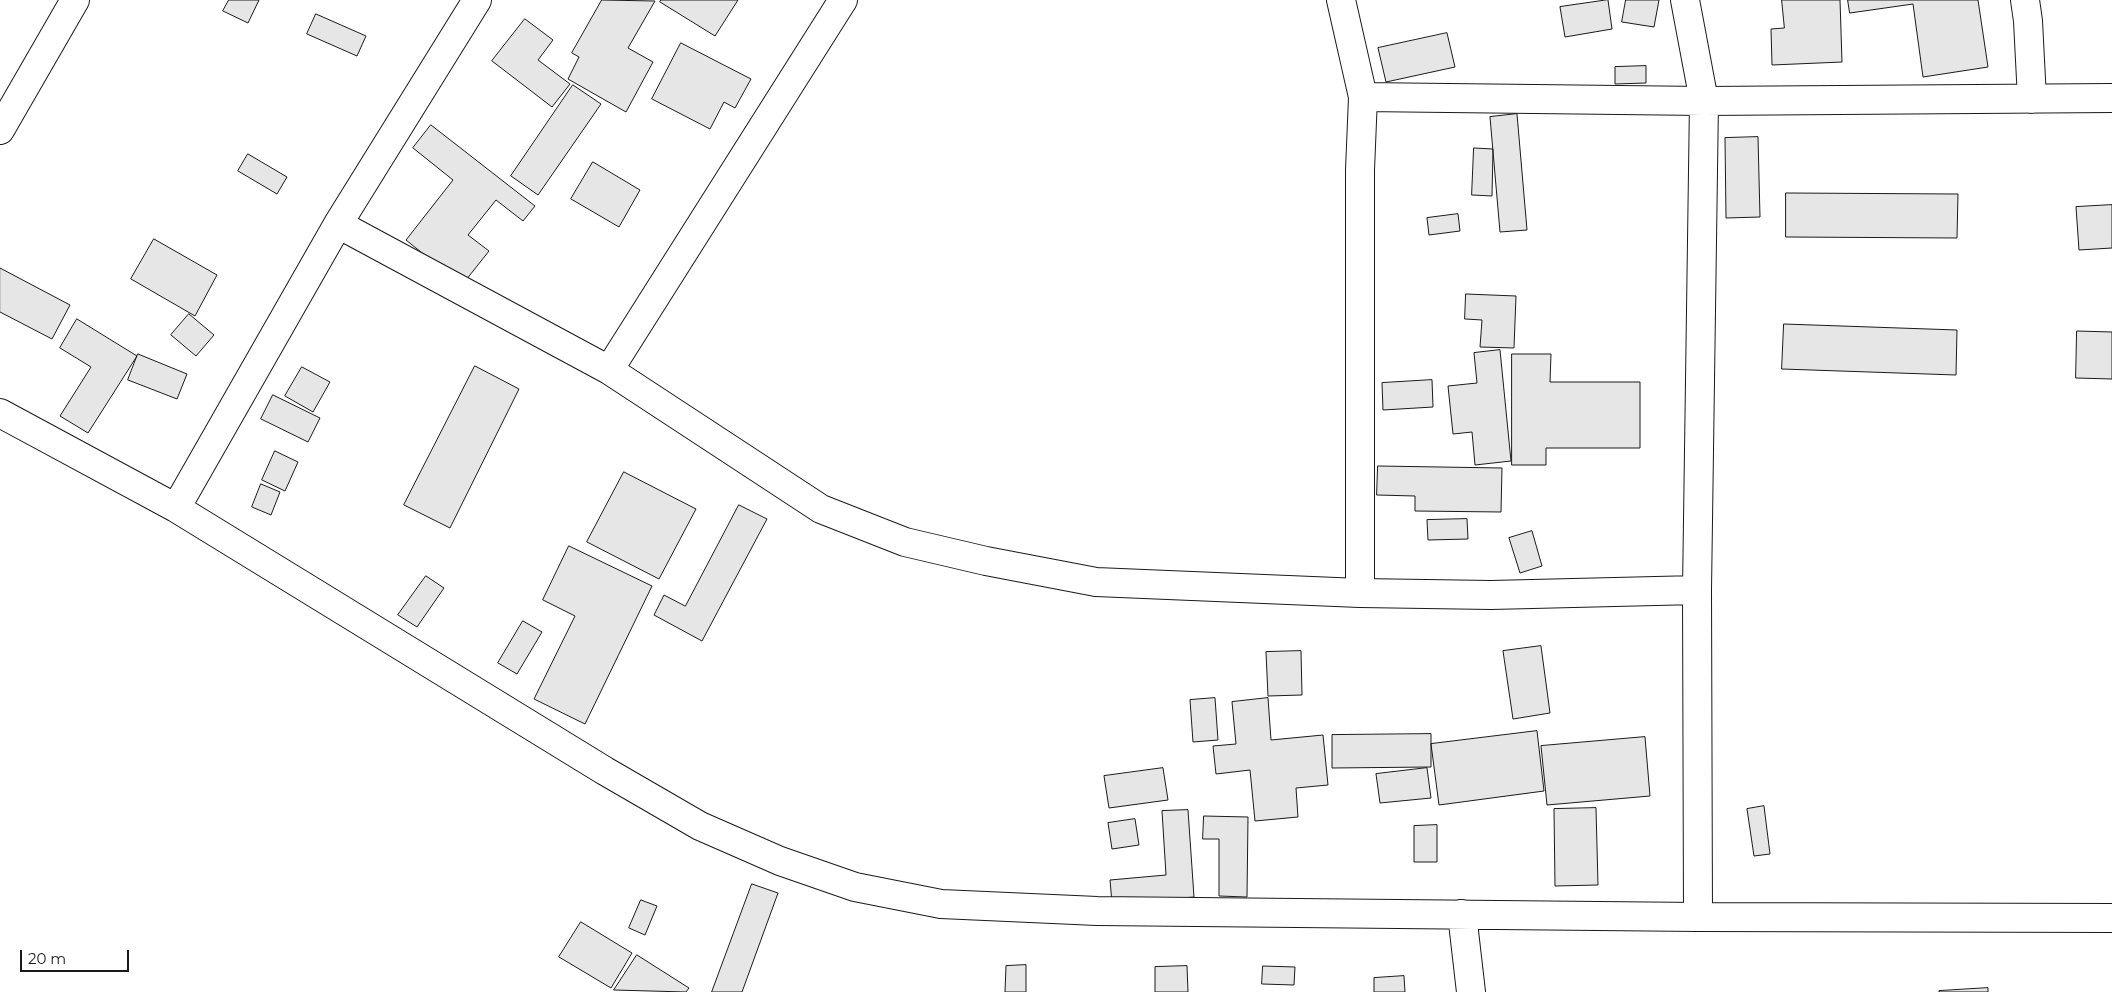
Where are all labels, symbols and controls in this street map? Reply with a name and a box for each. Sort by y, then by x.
scale bar [22,940,131,972]
text: 20 m [28,949,66,968]

